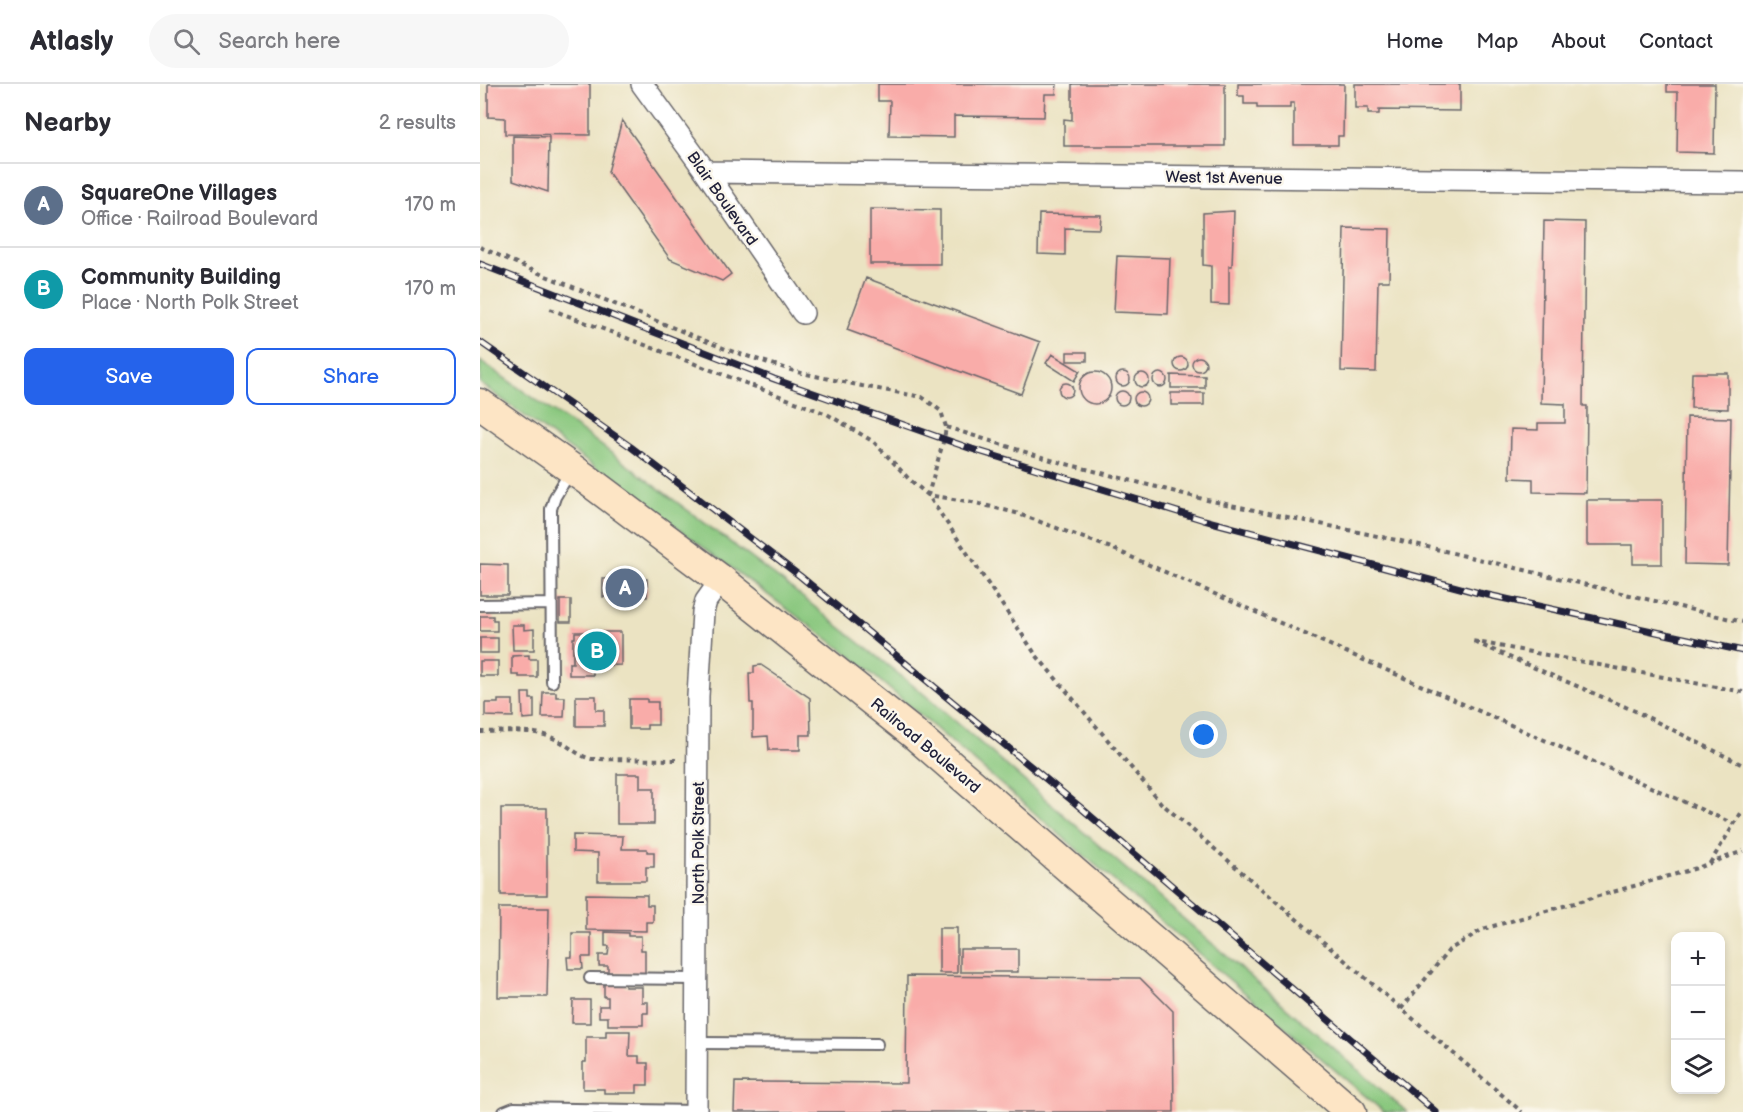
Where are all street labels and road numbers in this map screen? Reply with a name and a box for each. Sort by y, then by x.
street label: Blair Boulevard [682,148,761,249]
street label: West 1st Avenue [1165,168,1283,189]
street label: Railroad Boulevard [866,695,984,798]
street label: North Polk Street [690,781,709,905]

